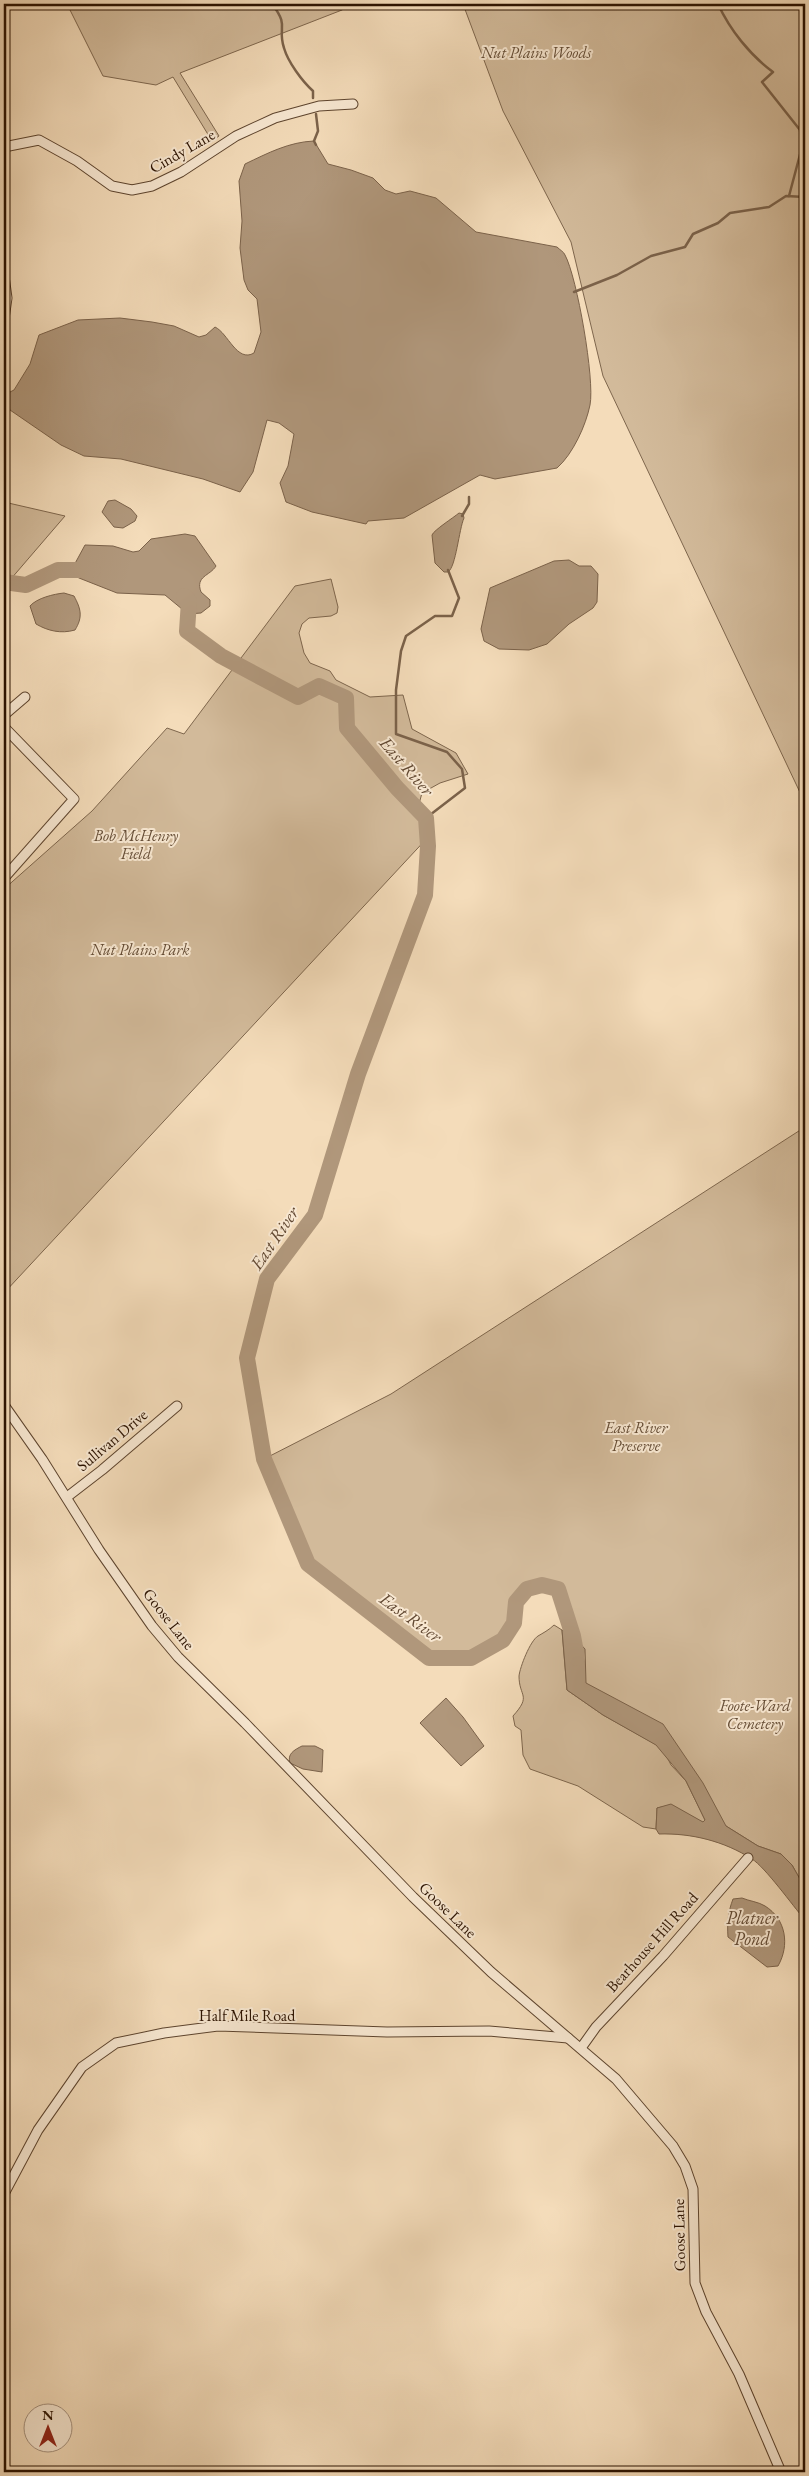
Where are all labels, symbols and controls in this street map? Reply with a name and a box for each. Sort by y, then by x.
park label: Nut Plains Woods [480,42,592,63]
street label: Cindy Lane [145,124,219,178]
water label: East River [374,731,440,801]
park label: Bob McHenry Field [93,825,179,864]
park label: Nut Plains Park [89,939,190,960]
water label: East River [244,1201,304,1275]
street label: Sullivan Drive [72,1404,152,1476]
park label: East River Preserve [603,1417,669,1456]
street label: Goose Lane [138,1584,200,1654]
water label: East River [375,1586,447,1648]
park label: Foote-Ward Cemetery [719,1695,791,1734]
street label: Goose Lane [415,1877,481,1943]
street label: Bearhouse Hill Road [601,1887,703,1997]
water label: Platner Pond [726,1906,779,1950]
street label: Half Mile Road [199,2005,296,2026]
street label: Goose Lane [668,2199,690,2271]
north arrow [22,2404,72,2454]
text: N [42,2406,54,2424]

